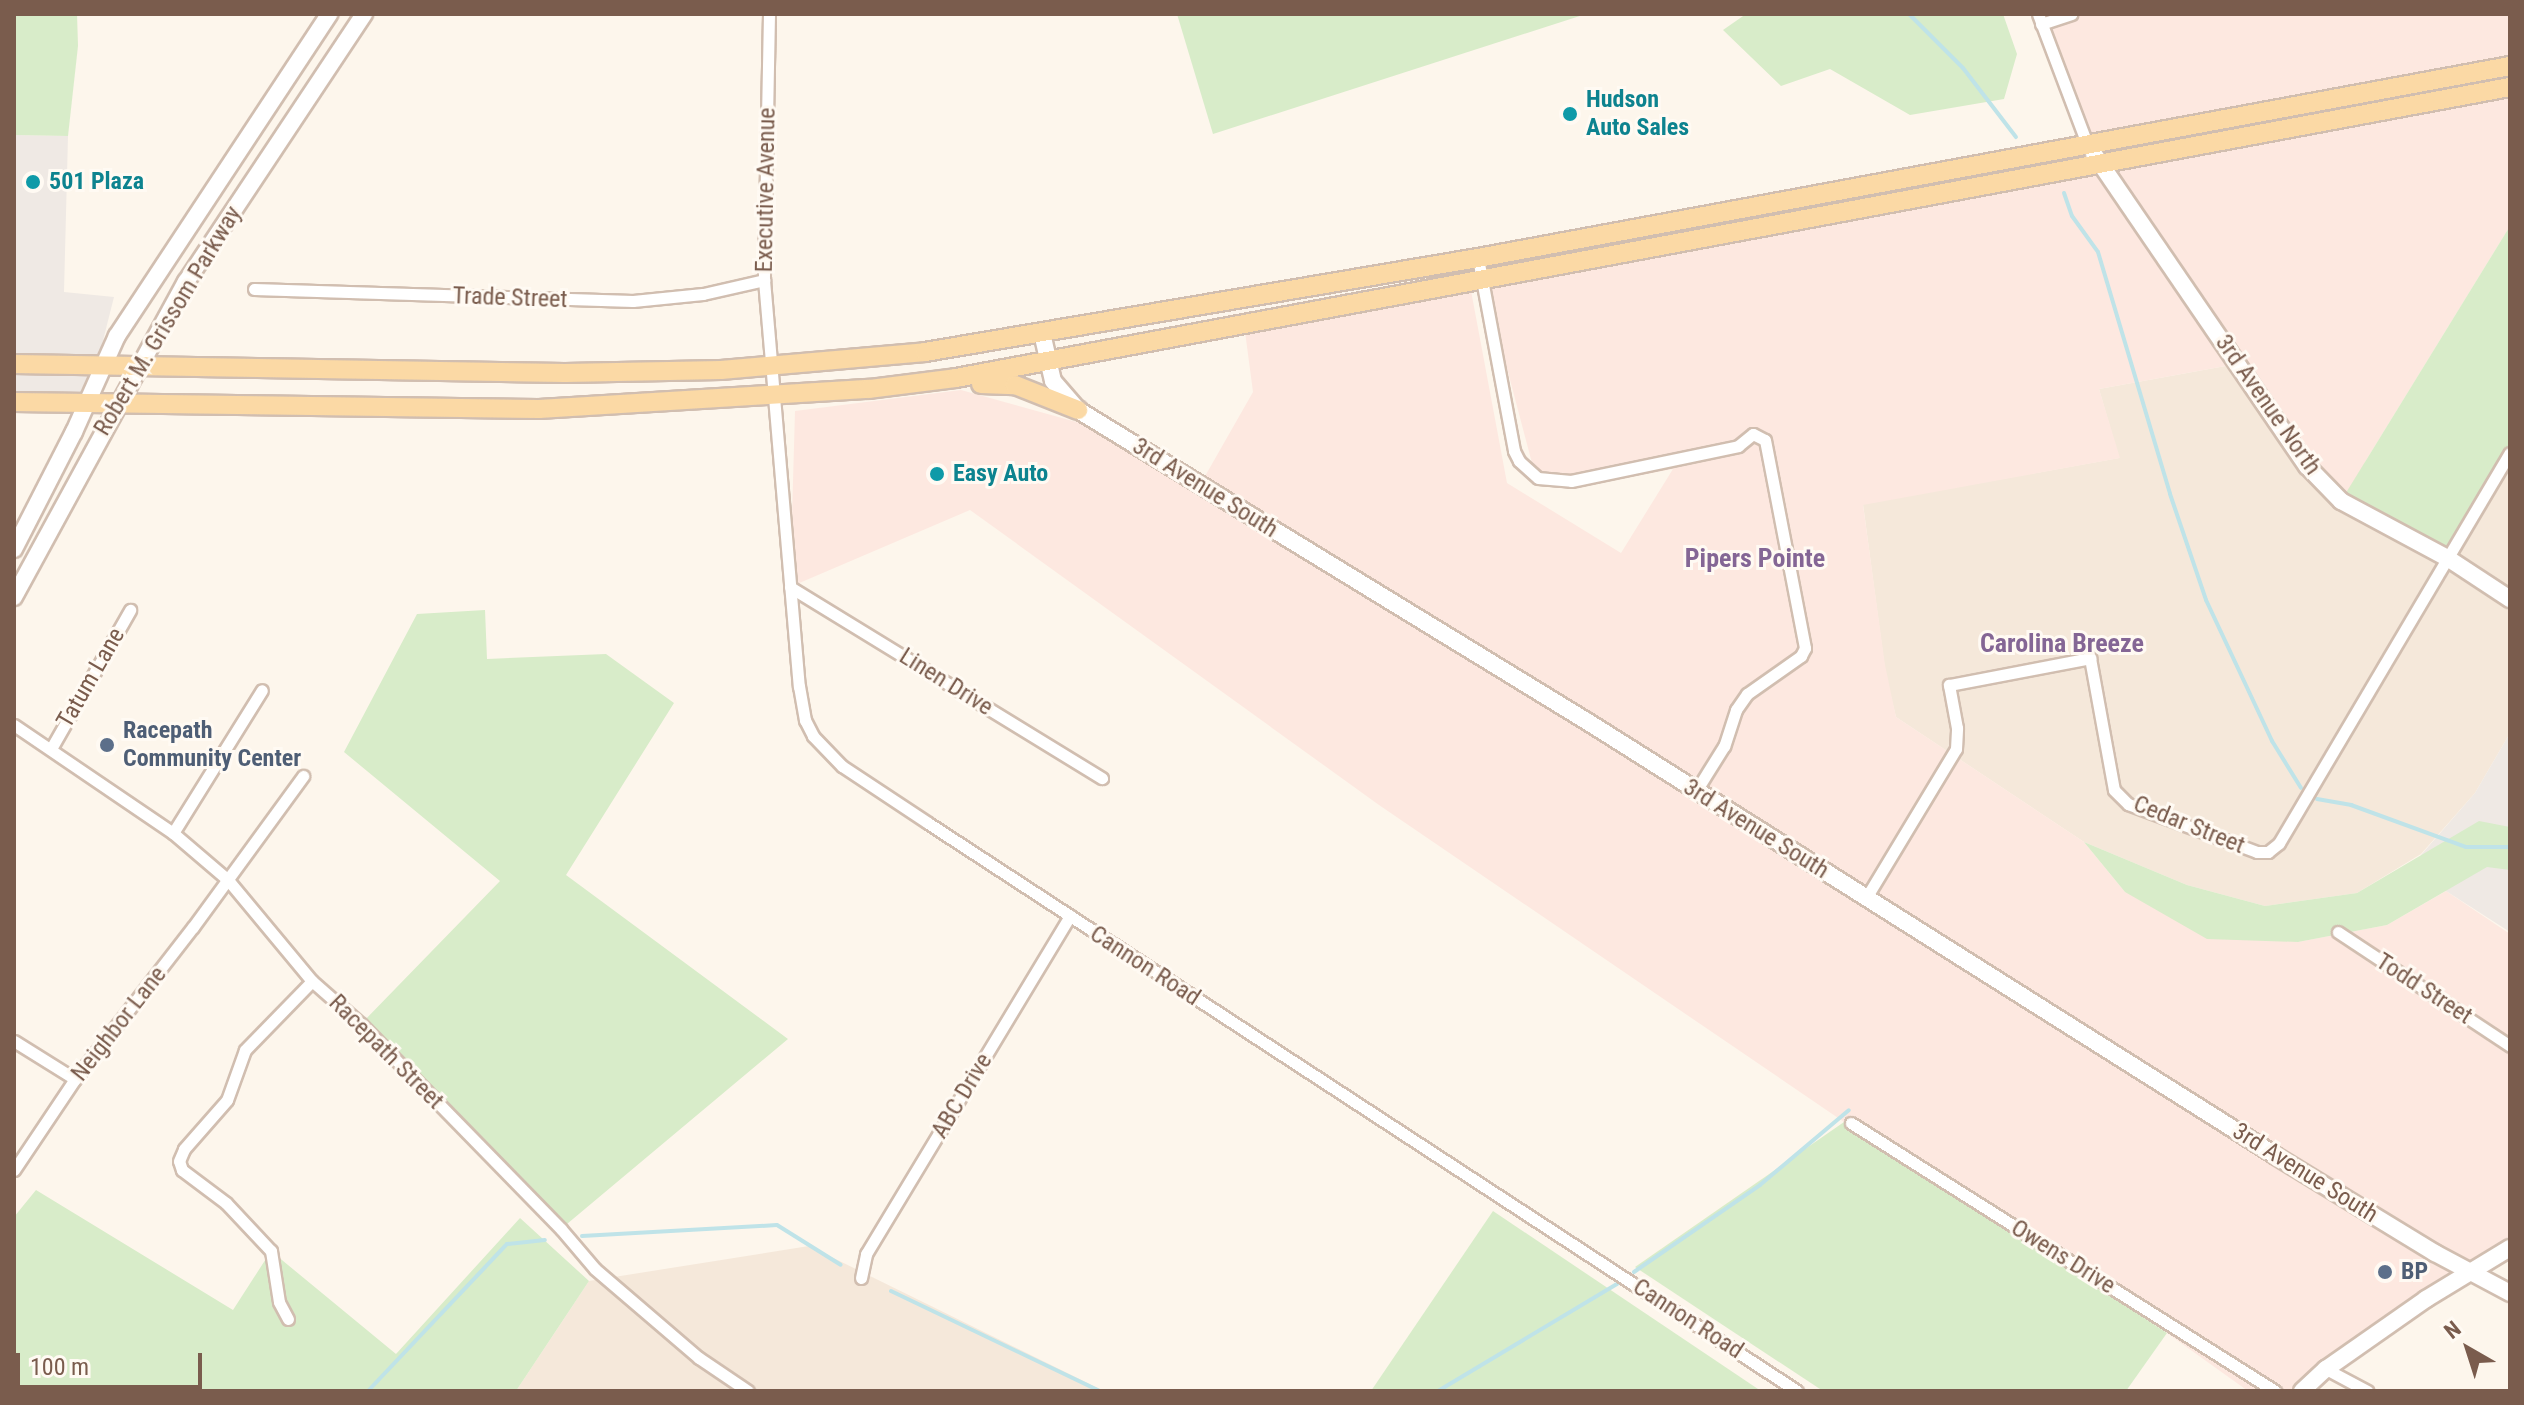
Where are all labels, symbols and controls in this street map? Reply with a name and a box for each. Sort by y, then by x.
place label: Hudson Auto Sales [1586,86,1689,142]
marker: Hudson Auto Sales [1561,105,1579,123]
street label: Executive Avenue [750,107,782,273]
place label: 501 Plaza [49,168,144,196]
marker: 501 Plaza [24,173,42,191]
street label: Robert M. Grissom Parkway [88,201,248,441]
street label: Trade Street [452,282,568,314]
street label: 3rd Avenue North [2209,329,2327,481]
street label: 3rd Avenue South [1127,432,1283,544]
place label: Easy Auto [953,460,1048,488]
marker: Easy Auto [928,465,946,483]
district label: Pipers Pointe [1685,543,1825,575]
street label: Tatum Lane [51,623,131,733]
district label: Carolina Breeze [1980,628,2144,660]
street label: Linen Drive [894,642,998,722]
place label: Racepath Community Center [123,717,301,773]
marker: Racepath Community Center [98,736,116,754]
street label: 3rd Avenue South [1678,773,1834,885]
street label: Cedar Street [2129,790,2249,860]
street label: Cannon Road [1084,920,1206,1012]
street label: Todd Street [2370,947,2478,1031]
street label: Neighbor Lane [65,961,173,1087]
street label: Racepath Street [323,989,449,1115]
street label: ABC Drive [925,1048,999,1144]
street label: 3rd Avenue South [2227,1117,2383,1229]
street label: Owens Drive [2006,1214,2120,1300]
place label: BP [2401,1258,2428,1286]
marker: BP [2376,1263,2394,1281]
street label: Cannon Road [1627,1273,1749,1365]
north arrow [2428,1309,2508,1389]
text: N [2439,1316,2466,1344]
scale bar [20,1337,206,1387]
text: 100 m [30,1353,89,1381]

